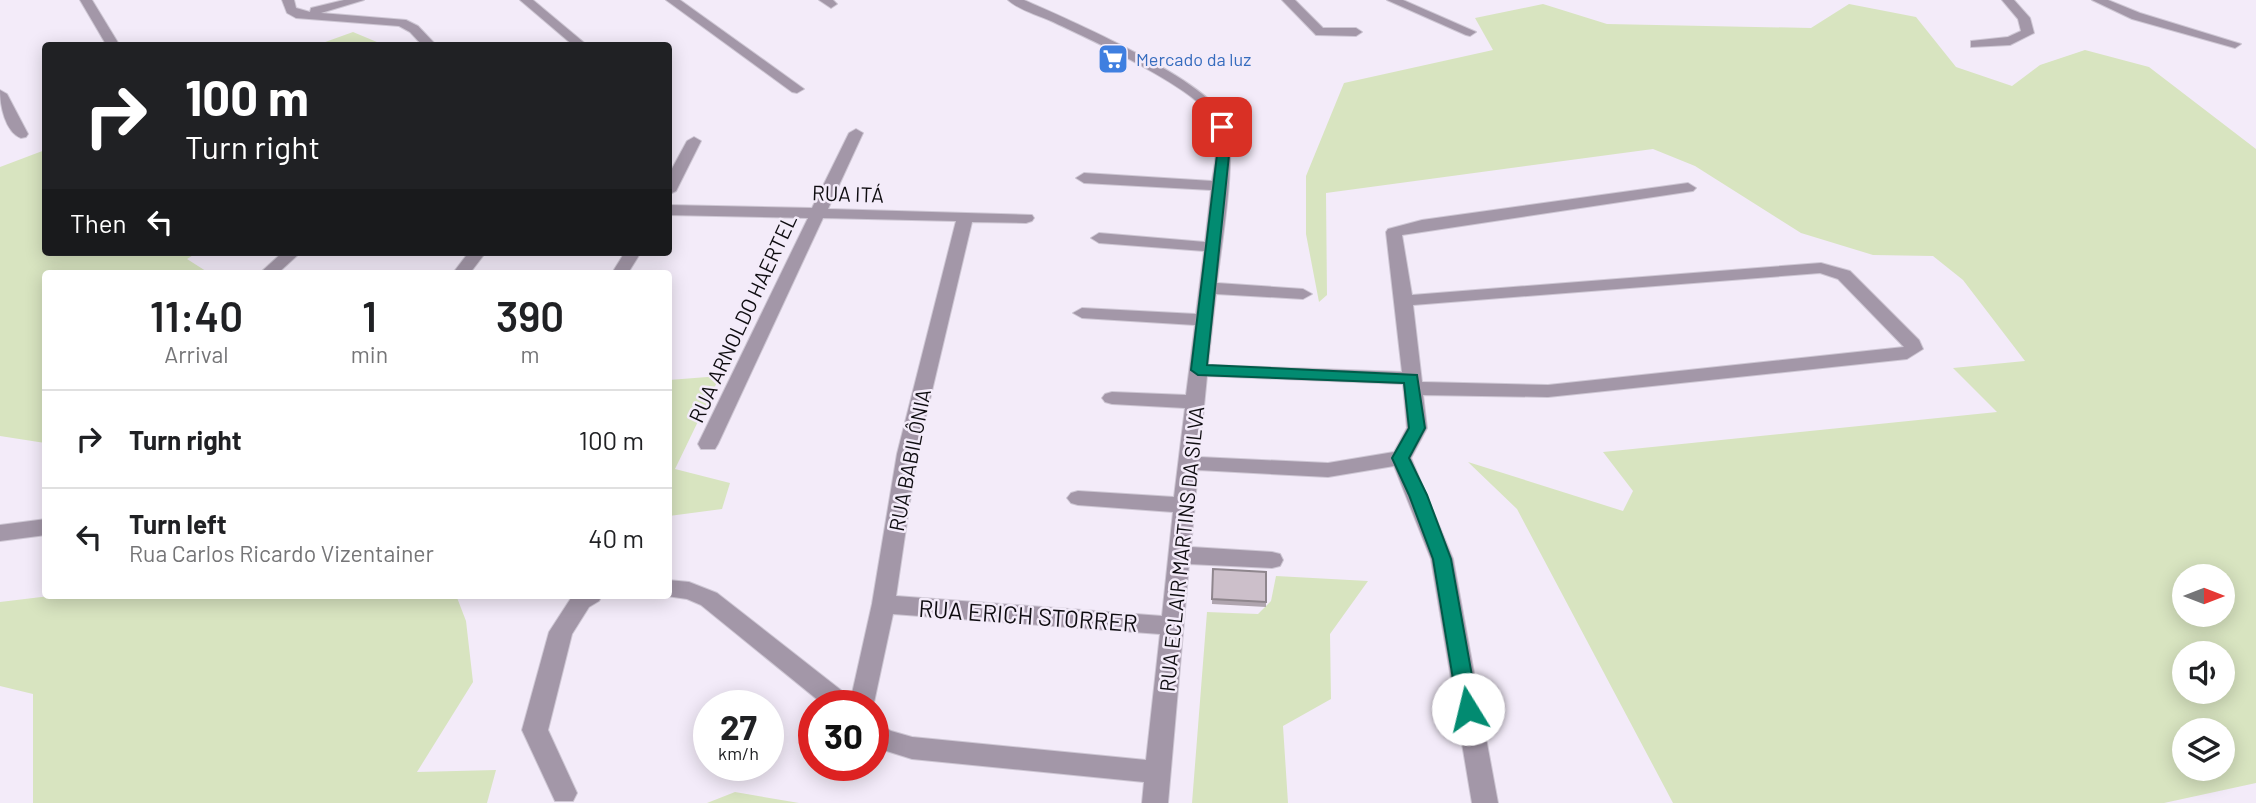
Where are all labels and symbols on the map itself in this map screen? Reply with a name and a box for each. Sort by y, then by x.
supermarket icon: Mercado da luz [1096,42,1130,76]
place label: Mercado da luz [1136,48,1251,70]
pin [1192,97,1252,157]
street label: RUA ITÁ [811,179,885,207]
street label: RUA ARNOLDO HAERTEL [683,210,801,426]
street label: RUA BABILÔNIA [883,386,935,533]
street label: RUA ECLAIR MARTINS DA SILVA [1154,405,1208,693]
north arrow [2172,564,2235,626]
street label: RUA ERICH STORRER [918,593,1138,637]
position arrow [1431,672,1505,746]
speed limit sign: 30 [798,690,889,781]

